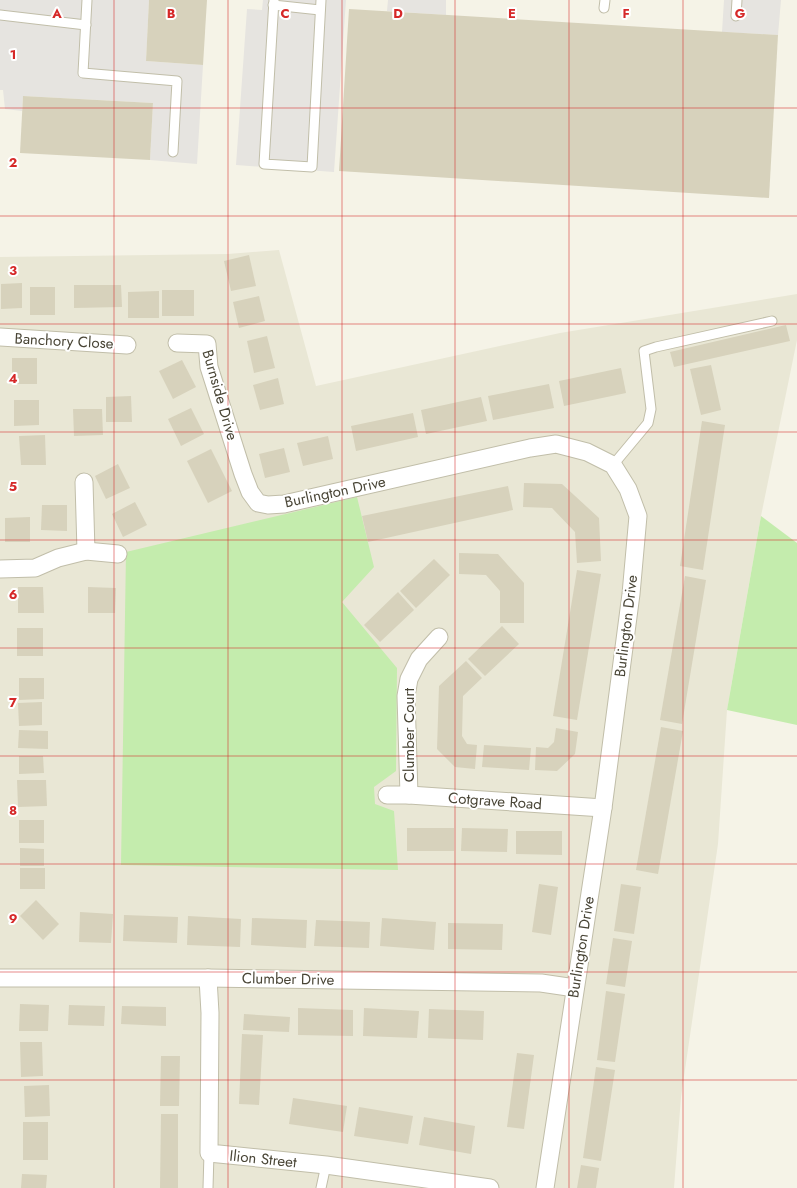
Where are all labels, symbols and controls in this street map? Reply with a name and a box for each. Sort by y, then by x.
text: A [51,4,62,23]
text: B [167,4,176,23]
text: C [280,4,290,23]
text: D [393,4,403,23]
text: E [508,4,516,23]
text: F [622,4,630,23]
text: G [735,4,746,23]
text: 1 [10,45,16,64]
text: 2 [9,153,17,172]
text: 3 [9,261,17,280]
street label: Banchory Close [14,327,114,355]
street label: Burnside Drive [197,347,244,443]
text: 4 [8,369,18,388]
street label: Burlington Drive [282,471,388,513]
text: 5 [9,477,17,496]
street label: Burlington Drive [609,573,643,678]
text: 6 [9,585,18,604]
street label: Clumber Court [398,687,420,782]
text: 7 [9,693,17,712]
street label: Cotgrave Road [447,787,543,815]
text: 8 [9,801,17,820]
street label: Burlington Drive [562,894,600,999]
text: 9 [9,909,18,928]
street label: Clumber Drive [242,967,335,991]
street label: Ilion Street [228,1145,298,1174]

